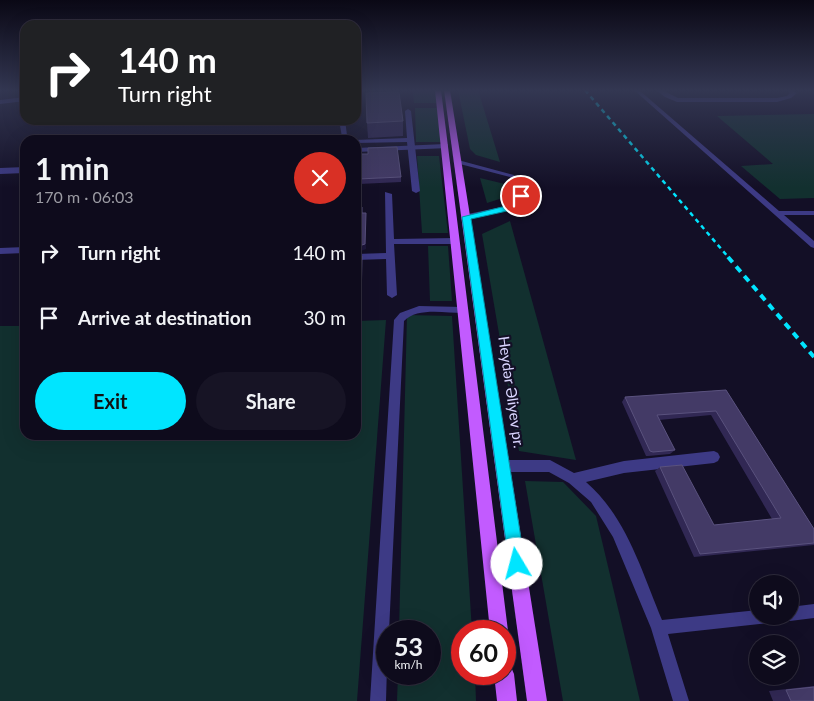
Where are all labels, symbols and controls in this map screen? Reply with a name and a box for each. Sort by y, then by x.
text: 140 m [118,38,217,80]
icon: right [35,40,100,105]
text: Turn right [118,80,212,107]
text: 1 min [35,150,109,186]
button: close [294,152,346,204]
pin [500,175,542,217]
icon: arrive [507,182,535,210]
text: 170 m · 06:03 [35,187,134,206]
icon: right [35,239,63,267]
text: Turn right [78,241,160,264]
text: 140 m [292,241,346,264]
icon: arrive [35,304,63,332]
text: Arrive at destination [78,306,251,329]
text: 30 m [303,306,346,329]
street label: Heydər Əliyev pr. [495,335,529,449]
button: Exit [35,372,186,430]
button: Share [196,372,346,430]
position arrow [490,537,542,589]
map controls [749,575,799,685]
button: sound [749,575,799,625]
speed limit sign: 60 [451,620,516,685]
text: 53 [394,631,423,661]
button: layers [749,635,799,685]
text: km/h [394,657,423,672]

